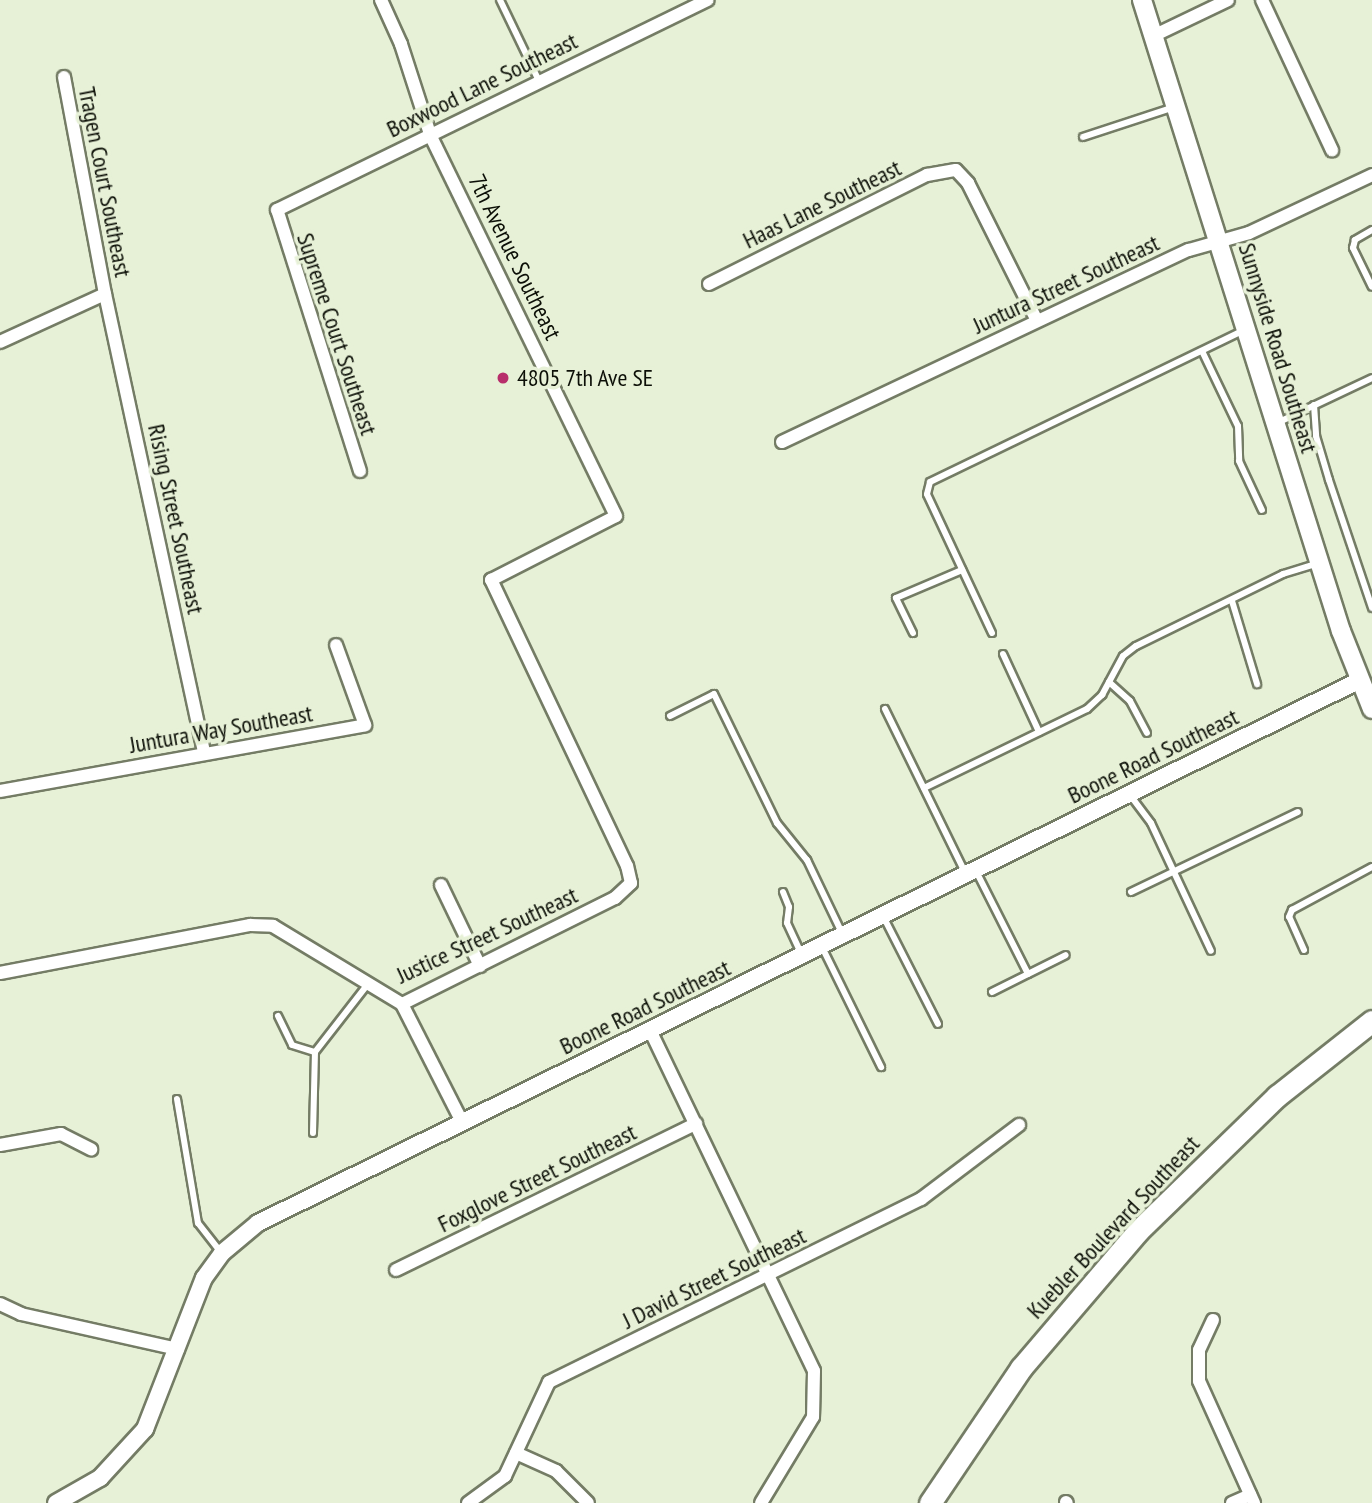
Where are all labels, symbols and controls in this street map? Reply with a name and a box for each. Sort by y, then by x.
street label: Boxwood Lane Southeast [382,26,582,144]
street label: Tragen Court Southeast [72,84,138,280]
street label: Haas Lane Southeast [738,153,906,255]
street label: 7th Avenue Southeast [462,169,568,345]
street label: Juntura Street Southeast [968,228,1164,340]
street label: Supreme Court Southeast [291,229,383,439]
street label: Sunnyside Road Southeast [1232,240,1324,456]
place label: 4805 7th Ave SE [517,364,654,392]
marker: 4805 7th Ave SE [495,370,511,386]
street label: Rising Street Southeast [142,421,210,617]
street label: Juntura Way Southeast [127,699,315,759]
street label: Boone Road Southeast [1063,702,1243,810]
street label: Justice Street Southeast [392,880,582,990]
street label: Boone Road Southeast [555,953,735,1061]
street label: Foxglove Street Southeast [433,1118,641,1238]
street label: Kuebler Boulevard Southeast [1021,1129,1205,1325]
street label: J David Street Southeast [618,1221,810,1335]

